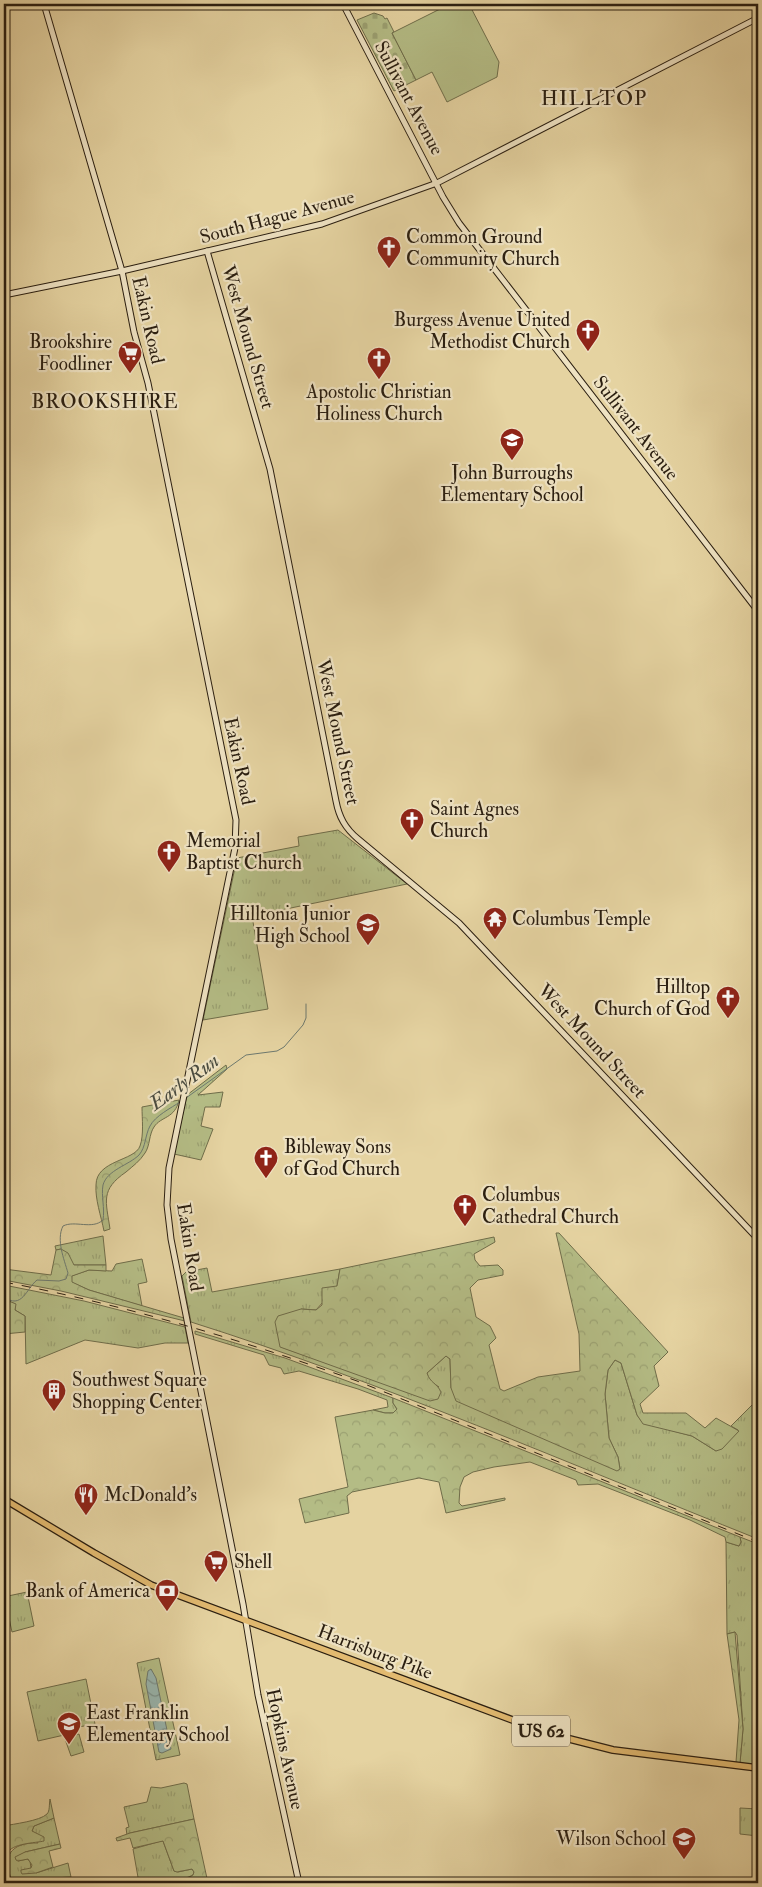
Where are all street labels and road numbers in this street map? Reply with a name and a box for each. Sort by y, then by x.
street label: Sullivant Avenue [369,37,449,159]
street label: South Hague Avenue [197,185,357,249]
street label: West Mound Street [216,262,280,412]
street label: Eakin Road [126,274,170,367]
street label: Sullivant Avenue [588,371,684,485]
street label: West Mound Street [311,656,365,807]
street label: Eakin Road [218,715,260,808]
street label: West Mound Street [532,978,651,1103]
street label: Eakin Road [171,1201,209,1294]
street label: Harrisburg Pike [314,1619,436,1685]
street label: Hopkins Avenue [259,1686,310,1812]
road number: US 62 [512,1715,570,1746]

